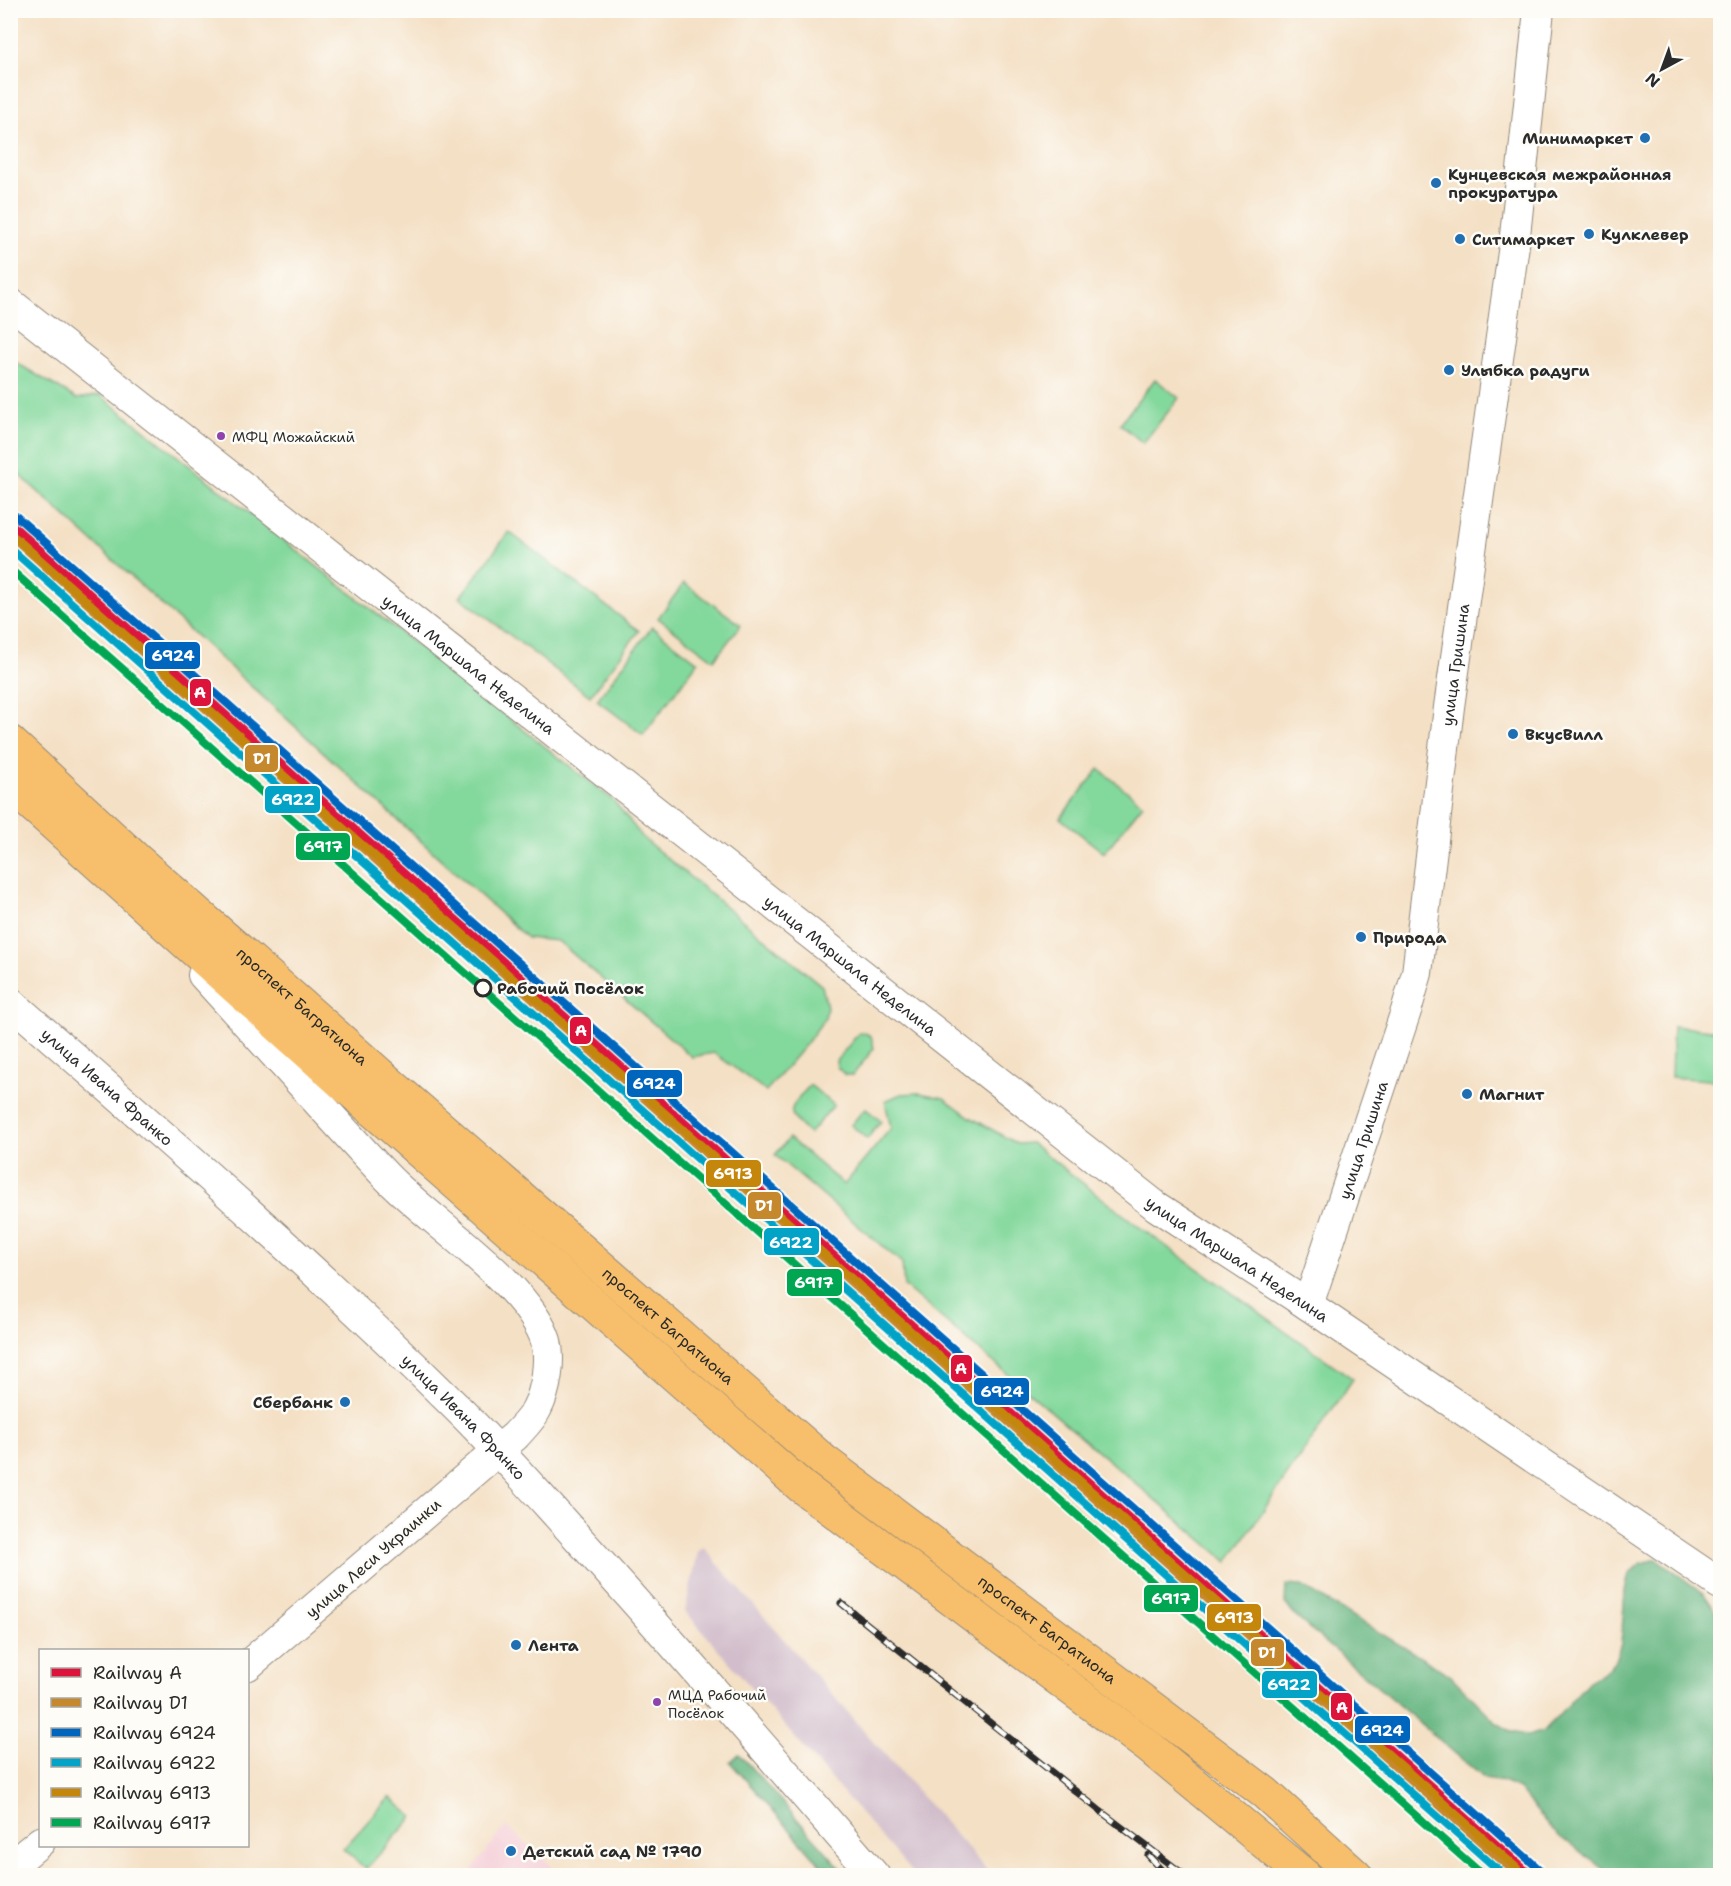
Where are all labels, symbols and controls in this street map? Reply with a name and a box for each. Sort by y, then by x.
north arrow [1632,39,1692,99]
text: N [1641,68,1664,92]
place label: Минимаркет [1522,128,1633,149]
marker: Минимаркет [1638,131,1652,145]
place label: Кунцевская межрайонная прокуратура [1448,164,1671,203]
marker: Кунцевская межрайонная прокуратура [1429,176,1443,190]
place label: Кулклевер [1601,224,1689,245]
marker: Кулклевер [1582,227,1596,241]
place label: Ситимаркет [1472,229,1575,250]
marker: Ситимаркет [1453,232,1467,246]
place label: Улыбка радуги [1461,360,1590,381]
marker: Улыбка радуги [1442,363,1456,377]
place label: МФЦ Можайский [232,428,355,446]
marker: МФЦ Можайский [215,430,227,442]
street label: улица Маршала Неделина [378,590,559,739]
street label: улица Гришина [1437,602,1474,727]
line badge: 6924 [144,641,201,670]
text: 6924 [151,645,195,666]
line badge: A [189,678,212,707]
text: A [194,682,206,703]
place label: ВкусВилл [1525,724,1603,745]
marker: ВкусВилл [1506,727,1520,741]
line badge: D1 [244,744,279,773]
text: D1 [253,748,271,769]
line badge: 6922 [264,785,321,814]
text: 6922 [271,789,315,810]
line badge: 6917 [295,832,351,861]
text: 6917 [303,836,343,857]
street label: улица Маршала Неделина [759,891,941,1040]
place label: Природа [1373,927,1446,948]
marker: Природа [1354,930,1368,944]
street label: проспект Багратиона [232,943,372,1070]
place label: Рабочий Посёлок [497,978,644,999]
marker: Рабочий Посёлок [474,979,492,997]
line badge: A [569,1016,592,1045]
text: A [575,1020,587,1041]
street label: улица Ивана Франко [37,1024,177,1151]
line badge: 6924 [626,1069,683,1098]
text: 6924 [632,1073,676,1094]
street label: улица Гришина [1334,1078,1393,1202]
place label: Магнит [1479,1084,1545,1105]
marker: Магнит [1460,1087,1474,1101]
line badge: 6913 [705,1159,762,1188]
text: 6913 [713,1163,753,1184]
line badge: D1 [747,1191,782,1220]
street label: улица Маршала Неделина [1141,1192,1333,1327]
text: D1 [755,1195,773,1216]
line badge: 6922 [763,1227,820,1256]
text: 6922 [769,1232,813,1253]
street label: проспект Багратиона [598,1263,739,1389]
line badge: 6917 [786,1268,843,1297]
text: 6917 [794,1272,834,1293]
street label: улица Ивана Франко [397,1350,530,1484]
line badge: A [950,1354,973,1383]
text: A [955,1358,967,1379]
line badge: 6924 [973,1377,1030,1406]
text: 6924 [980,1381,1024,1402]
place label: Сбербанк [253,1392,333,1413]
marker: Сбербанк [338,1395,352,1409]
street label: улица Леси Украинки [301,1494,445,1623]
street label: проспект Багратиона [974,1571,1121,1689]
line badge: 6917 [1143,1584,1199,1613]
text: 6917 [1151,1588,1191,1609]
line badge: 6913 [1206,1603,1262,1632]
text: 6913 [1214,1607,1254,1628]
place label: Лента [528,1635,579,1656]
marker: Лента [509,1638,523,1652]
line badge: D1 [1250,1638,1285,1667]
text: D1 [1258,1642,1276,1663]
legend [39,1649,249,1847]
text: Railway A [93,1661,182,1685]
line badge: 6922 [1261,1670,1318,1699]
text: 6922 [1267,1674,1311,1695]
place label: МЦД Рабочий Посёлок [668,1686,766,1722]
text: Railway D1 [93,1691,188,1715]
line badge: A [1330,1692,1353,1721]
marker: МЦД Рабочий Посёлок [651,1696,663,1708]
text: A [1336,1697,1348,1718]
line badge: 6924 [1354,1715,1411,1744]
text: 6924 [1360,1720,1404,1741]
text: Railway 6924 [93,1721,216,1745]
text: Railway 6922 [93,1751,216,1775]
text: Railway 6913 [93,1781,211,1805]
text: Railway 6917 [93,1811,211,1835]
place label: Детский сад № 1790 [523,1841,702,1862]
marker: Детский сад № 1790 [504,1844,518,1858]

